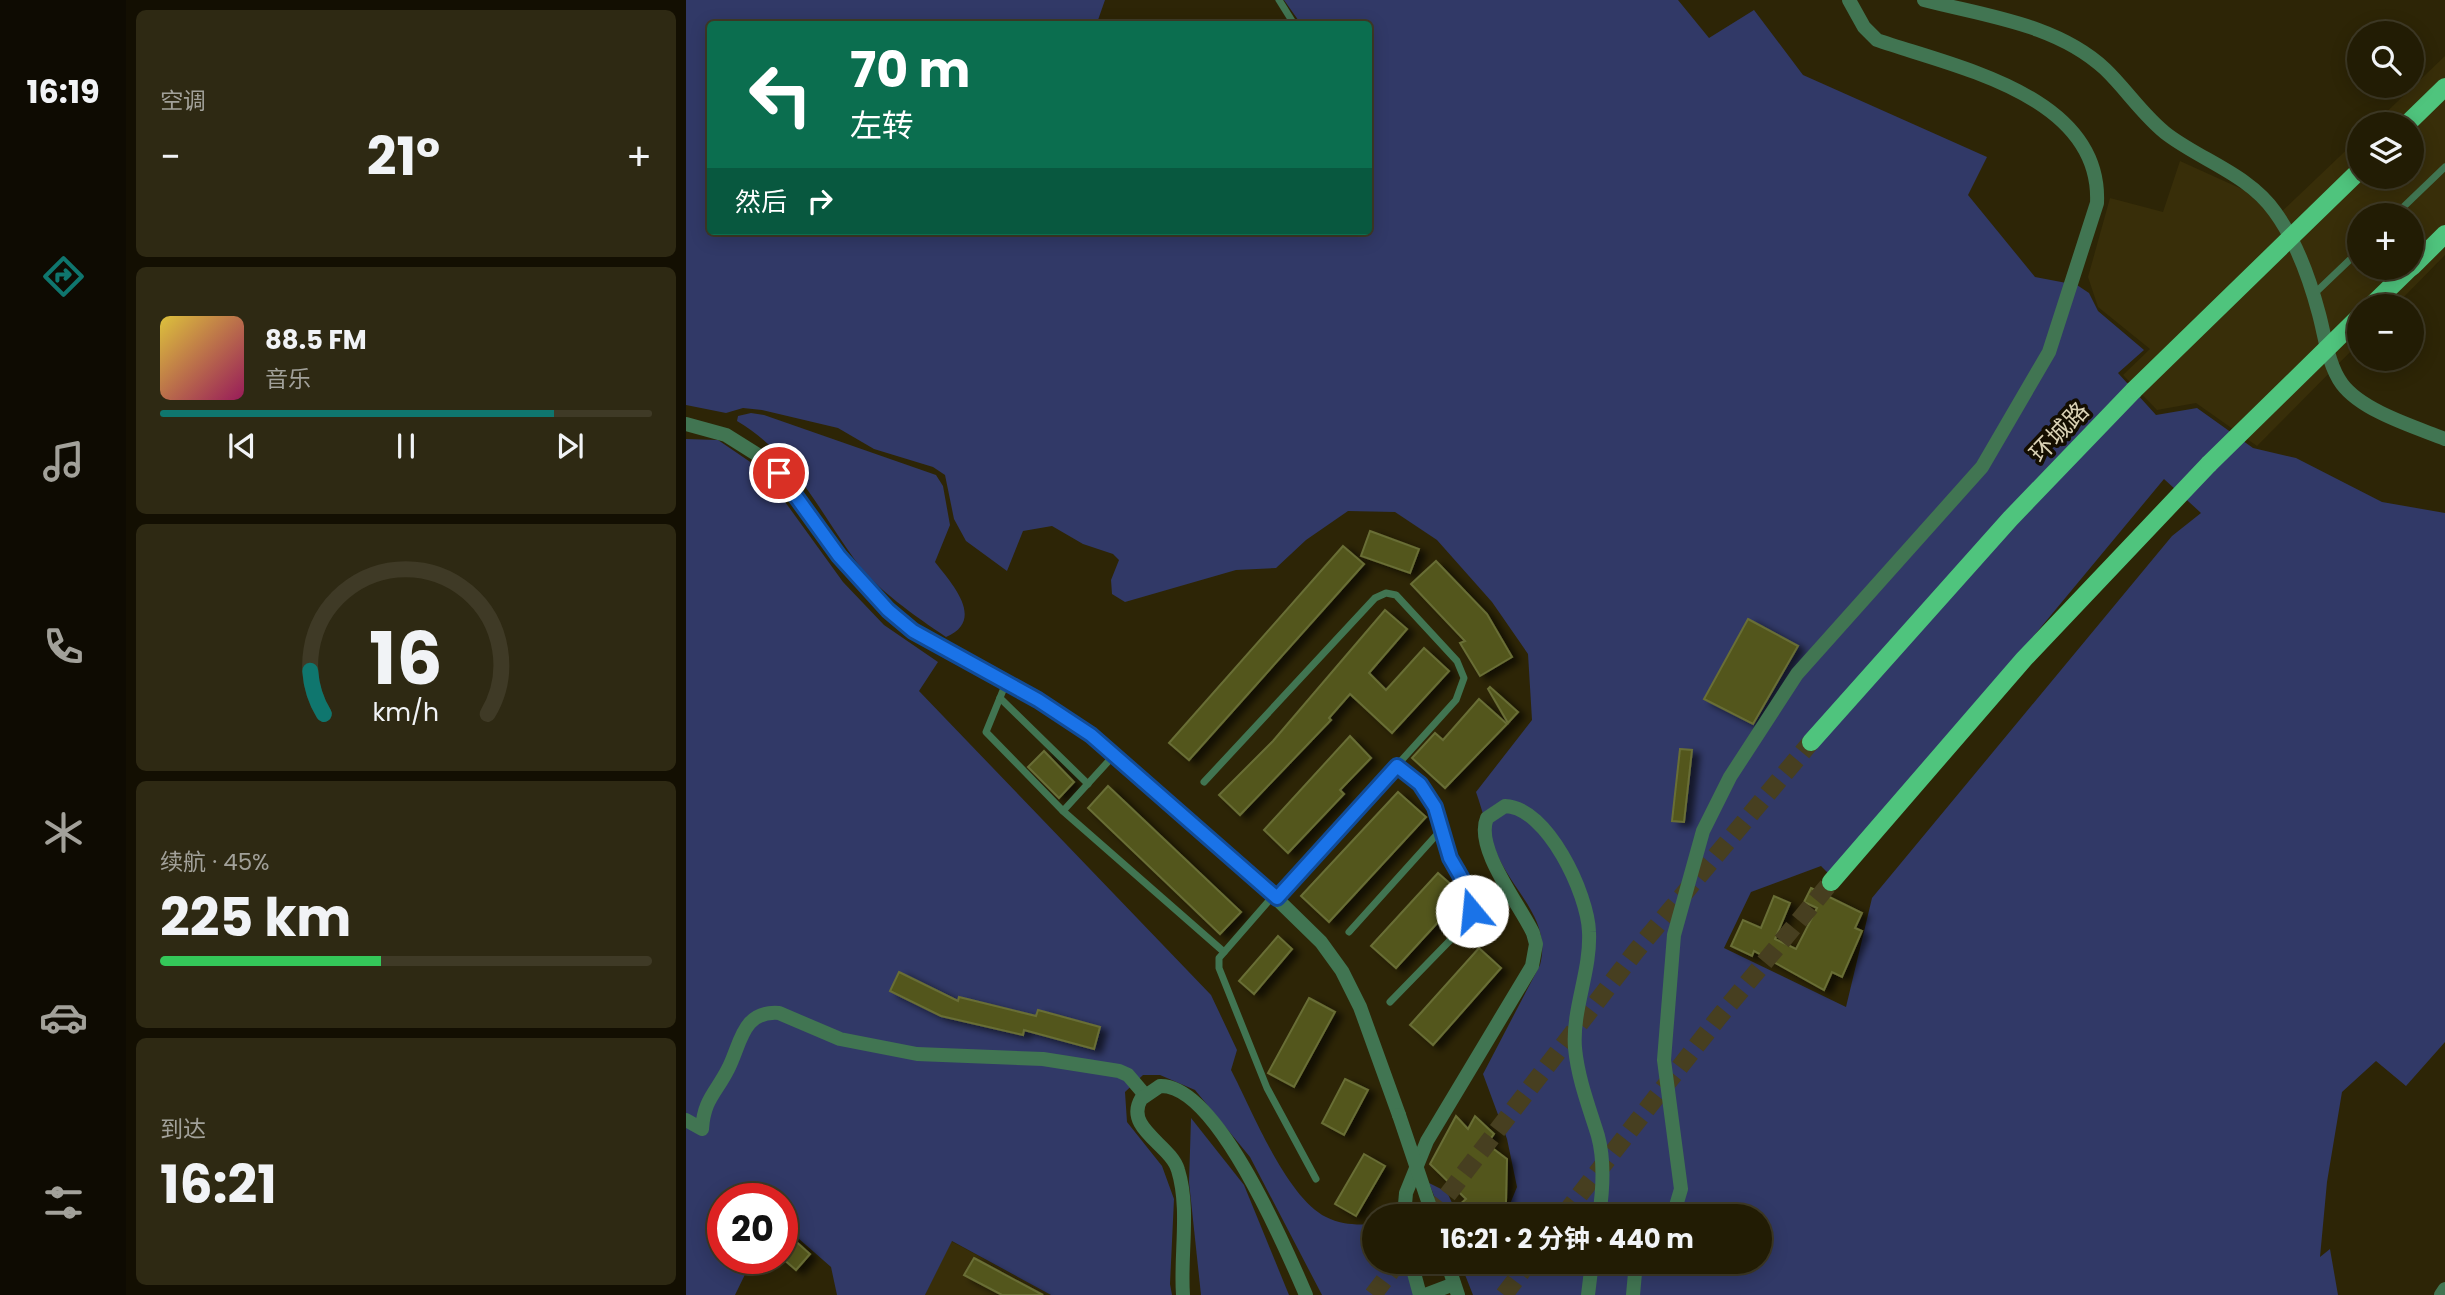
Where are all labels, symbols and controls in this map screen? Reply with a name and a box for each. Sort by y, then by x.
map controls [2347,21,2424,371]
button: search [2347,21,2424,98]
text: 70 m [850,36,970,104]
icon: left [735,49,826,140]
text: 16:19 [26,69,100,114]
text: 空调 [160,85,206,117]
text: 左转 [850,103,914,148]
button: layers [2347,112,2424,189]
text: 21° [367,120,440,193]
text: − [160,130,181,183]
text: + [626,130,652,183]
icon: right [801,182,839,220]
text: 然后 [735,184,787,220]
button: + [2347,203,2424,280]
icon: directions [39,252,88,301]
button: − [2347,294,2424,371]
text: 88.5 FM [265,322,367,358]
text: 音乐 [265,363,311,395]
street label: 环城路 [2022,395,2096,469]
icon: previous [223,427,261,465]
icon: pause [387,427,425,465]
icon: next [551,427,589,465]
icon: music [39,437,88,486]
pin [749,443,809,503]
icon: arrive [760,454,798,492]
text: 16 [369,608,443,709]
icon: phone [39,622,88,671]
text: km/h [373,694,439,729]
icon: climate [39,808,88,857]
text: 续航 · 45% [160,846,270,878]
position arrow [1435,874,1509,948]
text: 225 km [160,881,351,954]
icon: car [39,993,88,1042]
text: 到达 [160,1113,206,1145]
text: 16:21 [160,1148,277,1221]
icon: filters [39,1178,88,1227]
speed limit sign: 20 [707,1183,798,1274]
text: 16:21 · 2 分钟 · 440 m [1440,1221,1694,1257]

